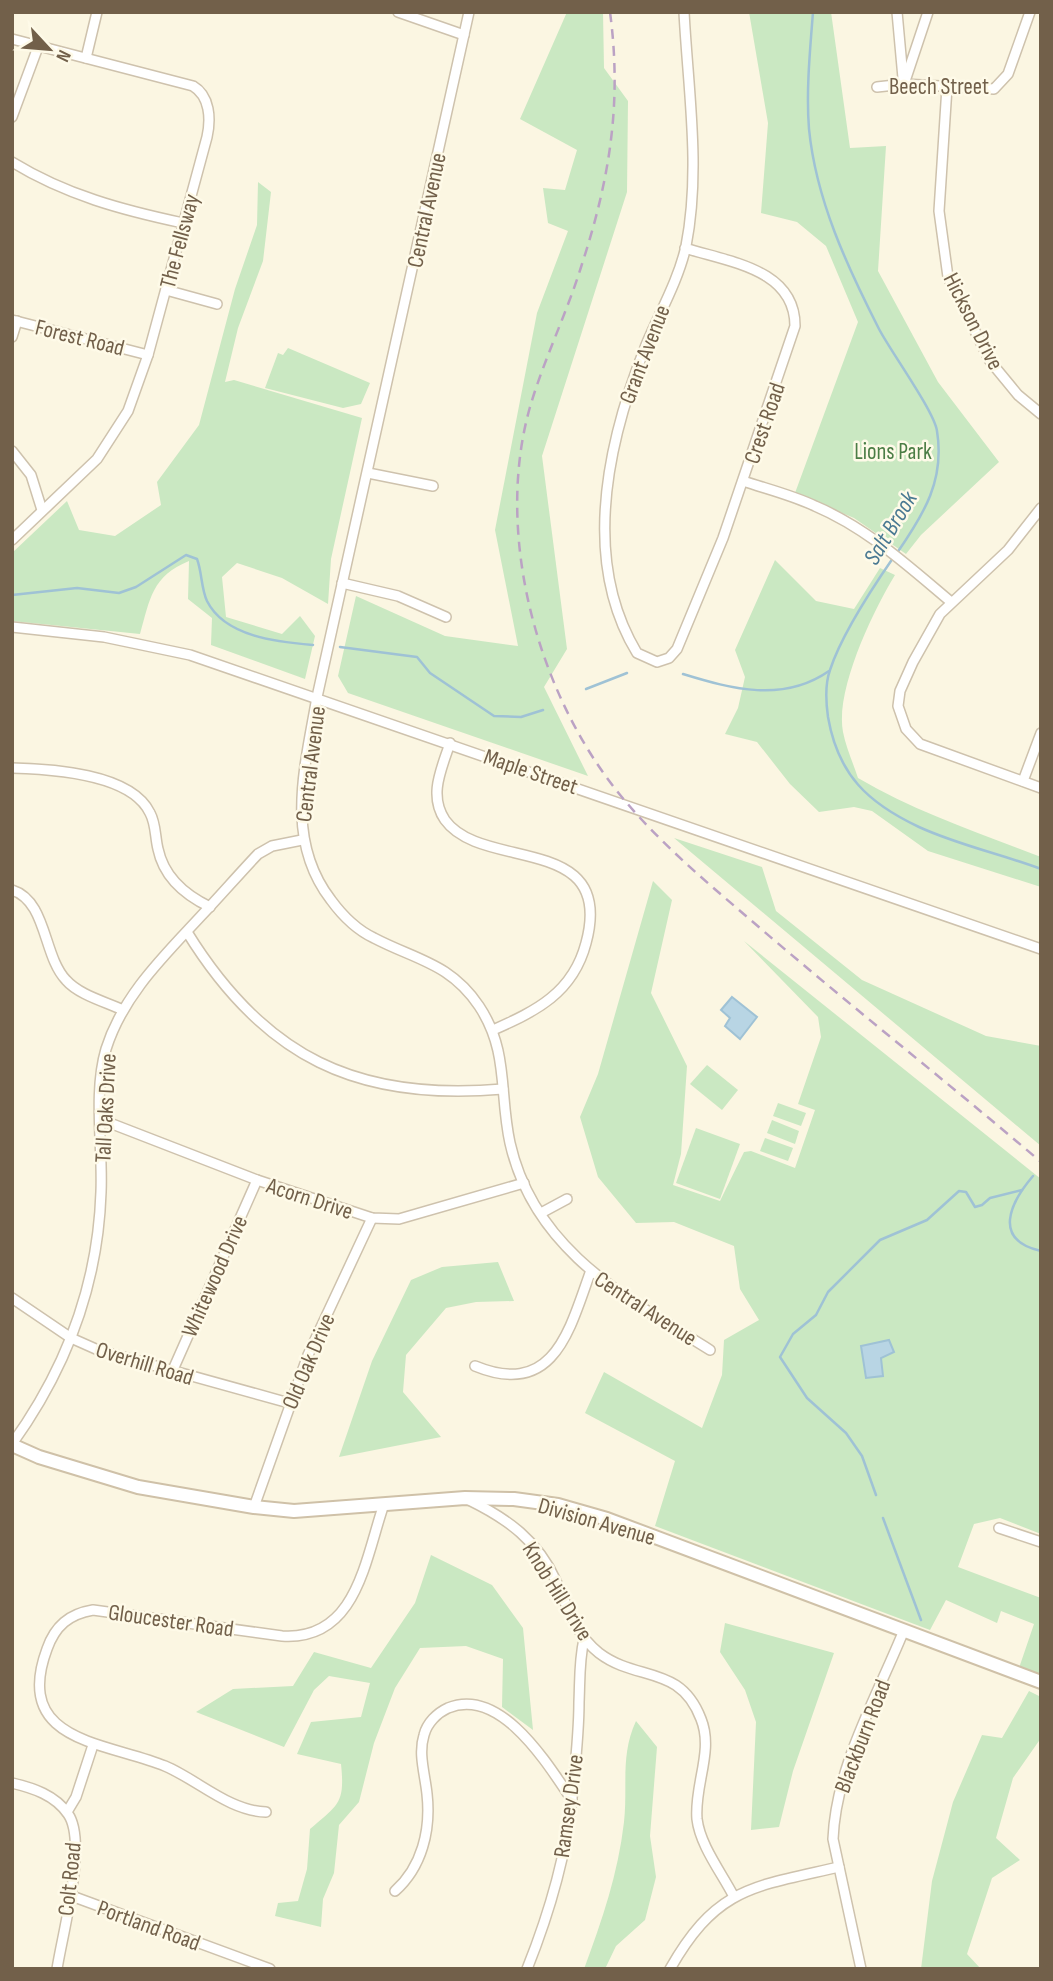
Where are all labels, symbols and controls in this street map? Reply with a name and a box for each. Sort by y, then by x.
north arrow [14,14,84,84]
text: N [50,46,75,65]
street label: Beech Street [889,73,989,101]
street label: Central Avenue [401,150,453,270]
street label: The Fellsway [154,191,206,292]
street label: Hickson Drive [937,268,1009,375]
street label: Grant Avenue [613,301,677,408]
street label: Forest Road [32,313,127,363]
street label: Crest Road [738,379,792,467]
park label: Lions Park [854,438,932,466]
water label: Salt Brook [857,485,924,570]
street label: Central Avenue [290,705,332,824]
street label: Maple Street [480,743,581,801]
street label: Tall Oaks Drive [89,1053,123,1163]
street label: Acorn Drive [262,1172,356,1226]
street label: Whitewood Drive [176,1211,254,1342]
street label: Central Avenue [589,1265,702,1352]
street label: Old Oak Drive [276,1309,342,1414]
street label: Overhill Road [93,1336,197,1392]
street label: Division Avenue [535,1492,659,1552]
street label: Knob Hill Drive [516,1537,598,1646]
street label: Gloucester Road [106,1598,235,1644]
street label: Blackburn Road [829,1676,897,1797]
street label: Ramsey Drive [548,1753,590,1860]
street label: Colt Road [52,1841,88,1917]
street label: Portland Road [93,1894,204,1958]

